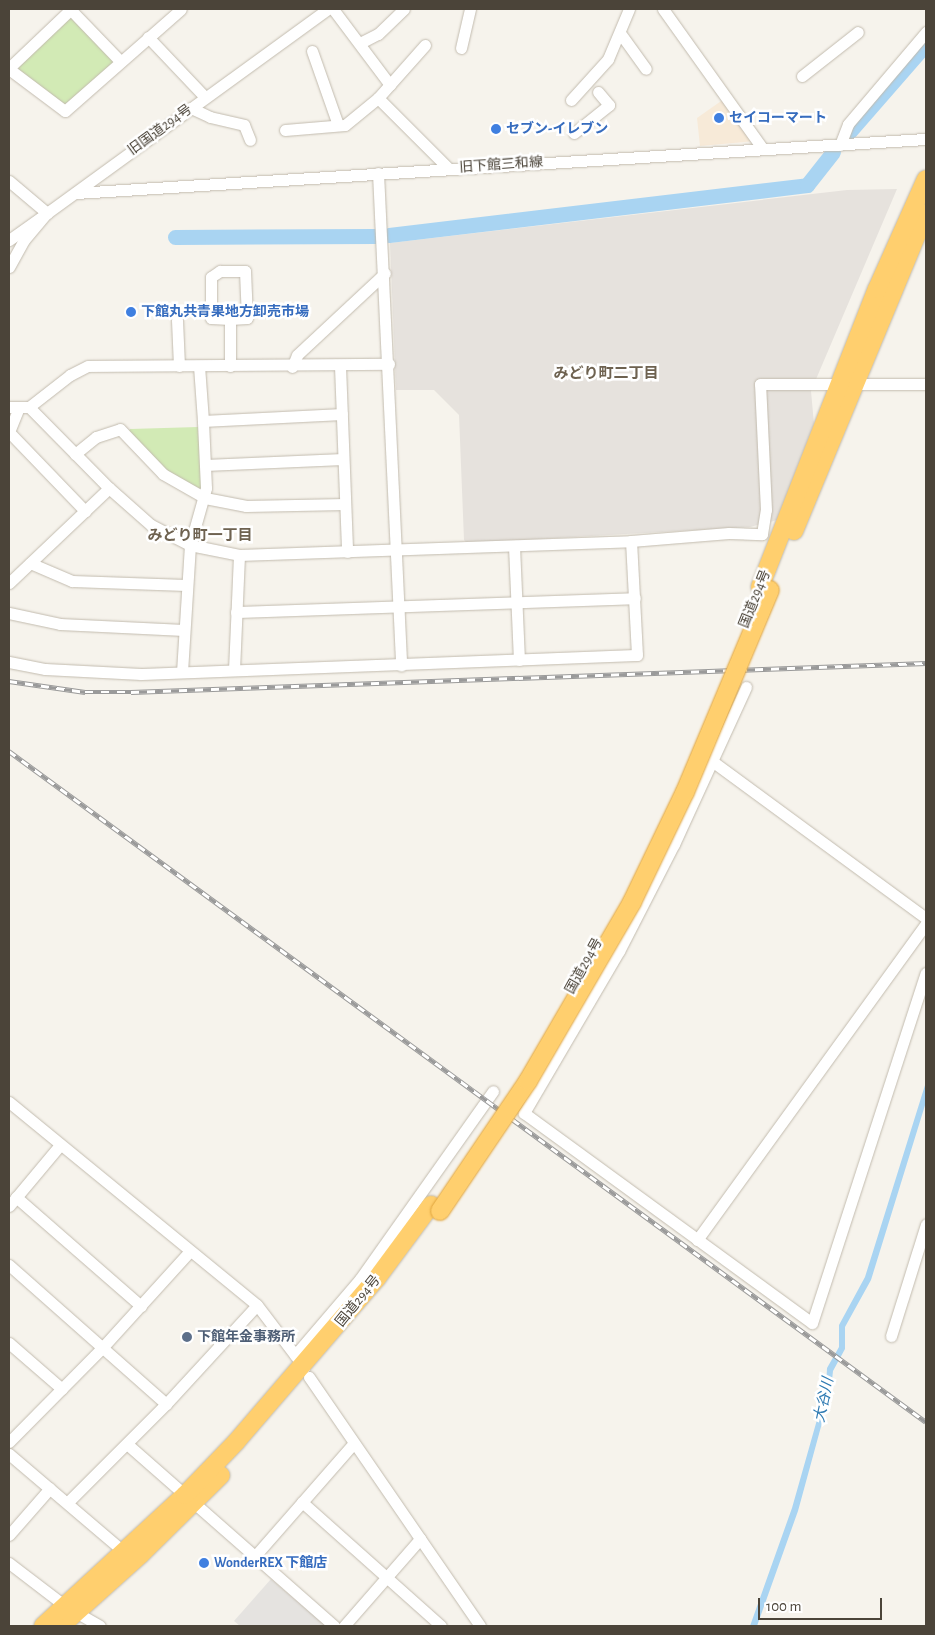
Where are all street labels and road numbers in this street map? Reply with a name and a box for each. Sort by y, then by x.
street label: 旧国道294号 [124,101,196,159]
street label: 旧下館三和線 [459,154,543,176]
street label: 国道294号 [736,567,774,631]
street label: 国道294号 [562,935,606,997]
street label: 国道294号 [332,1272,384,1330]

